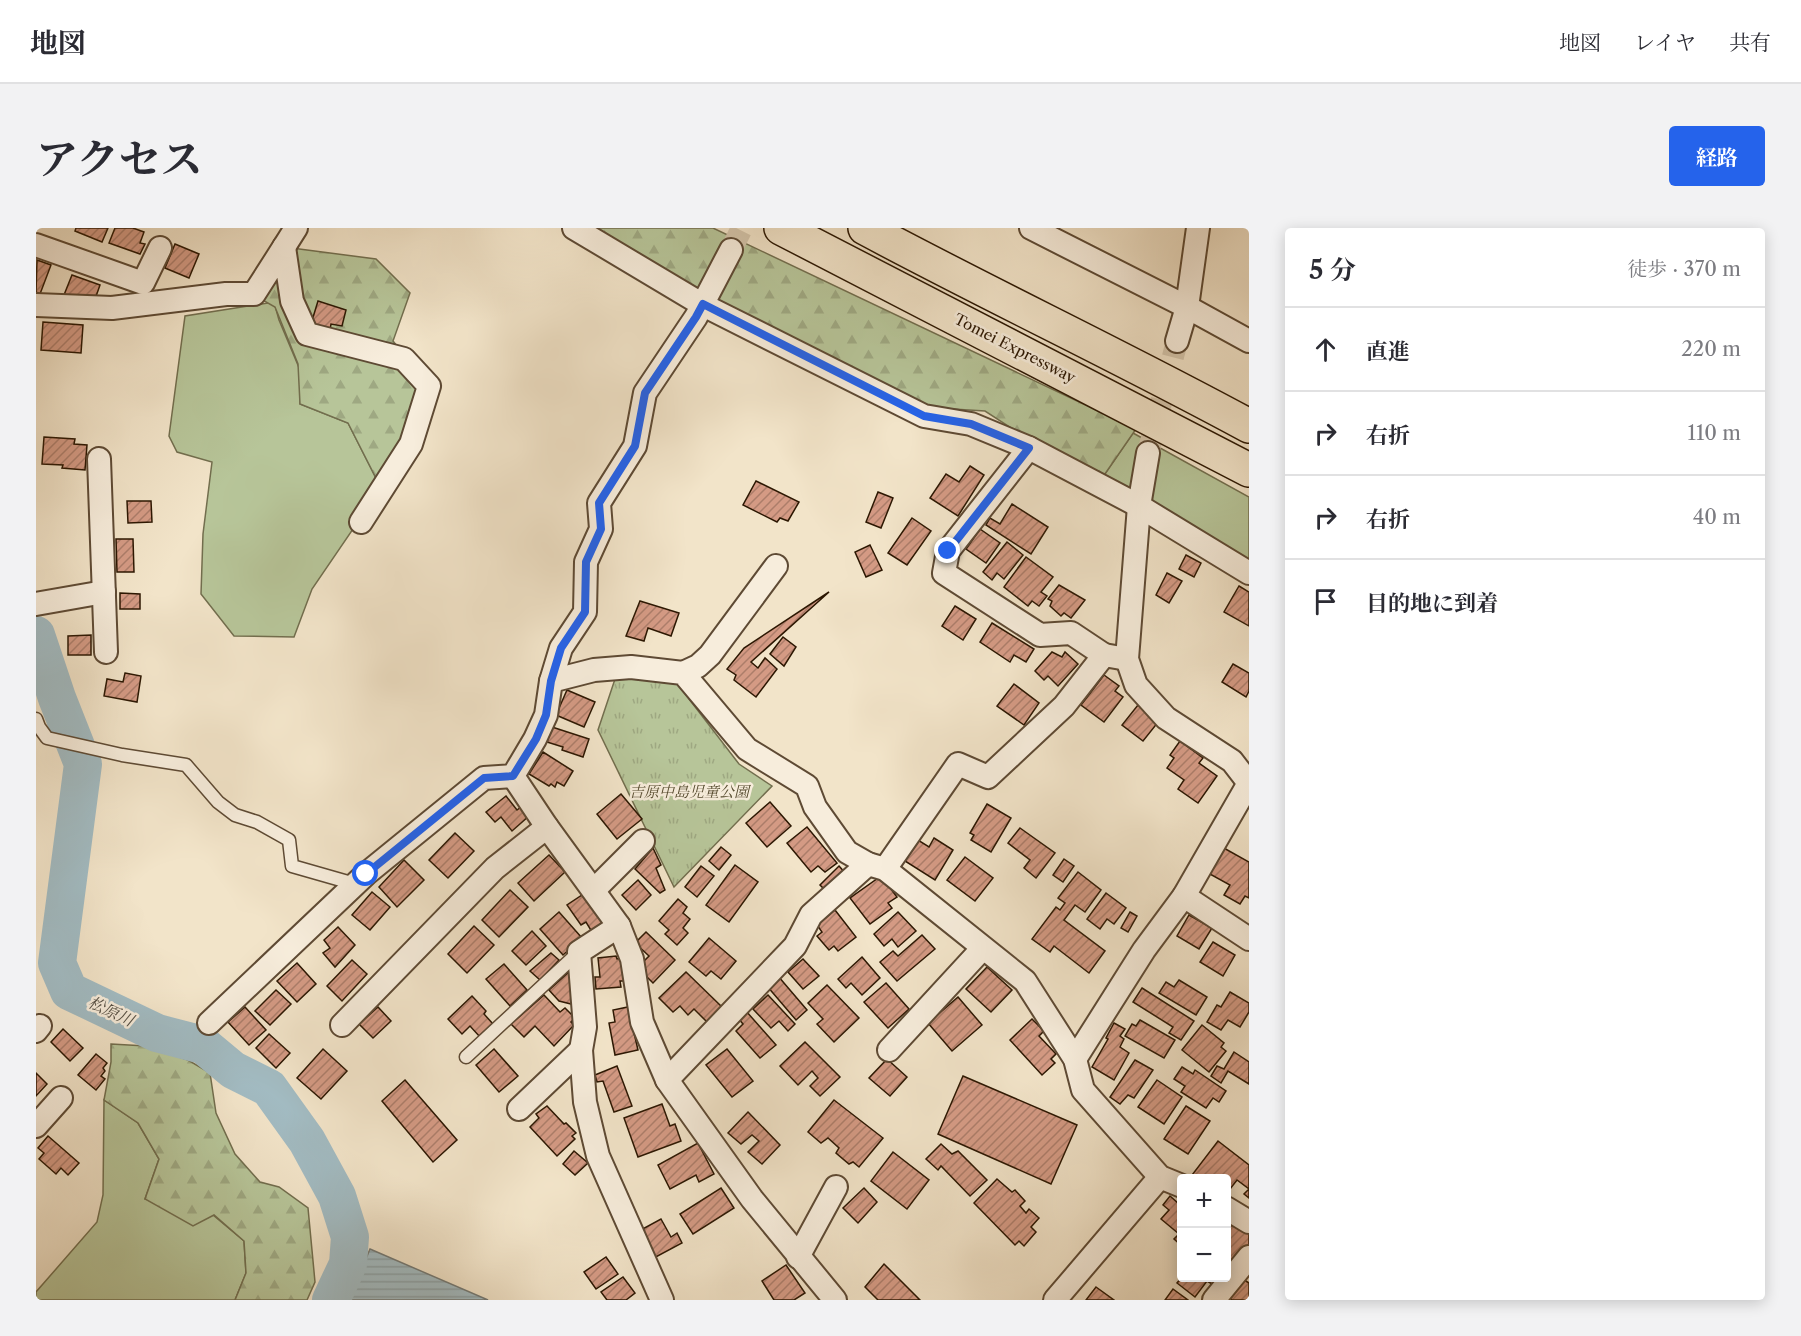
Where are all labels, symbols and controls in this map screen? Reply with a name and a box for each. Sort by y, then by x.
text: 地図 [30,26,86,60]
text: 地図 [1559,30,1601,55]
text: レイヤ [1634,30,1696,55]
text: 共有 [1729,30,1771,55]
button: 経路 [1669,126,1765,186]
text: アクセス [36,133,203,185]
text: 5 分 [1309,254,1356,286]
text: 徒歩 · 370 m [1627,257,1741,281]
street label: Tomei Expressway [951,309,1079,387]
icon: ahead [1309,333,1342,366]
text: 220 m [1681,337,1741,361]
text: 直進 [1366,338,1410,365]
icon: right [1309,417,1342,450]
text: 110 m [1688,421,1741,445]
text: 右折 [1366,422,1410,449]
icon: right [1309,501,1342,534]
text: 40 m [1693,505,1741,529]
text: 右折 [1366,506,1410,533]
route end [934,537,960,563]
icon: arrive [1309,585,1342,618]
text: 目的地に到着 [1366,590,1498,617]
park label: 吉原中島児童公園 [629,782,752,801]
route start [352,860,378,886]
water label: 松原川 [85,992,139,1031]
map controls [1177,1174,1231,1282]
button: + [1177,1174,1231,1228]
button: − [1177,1228,1231,1282]

